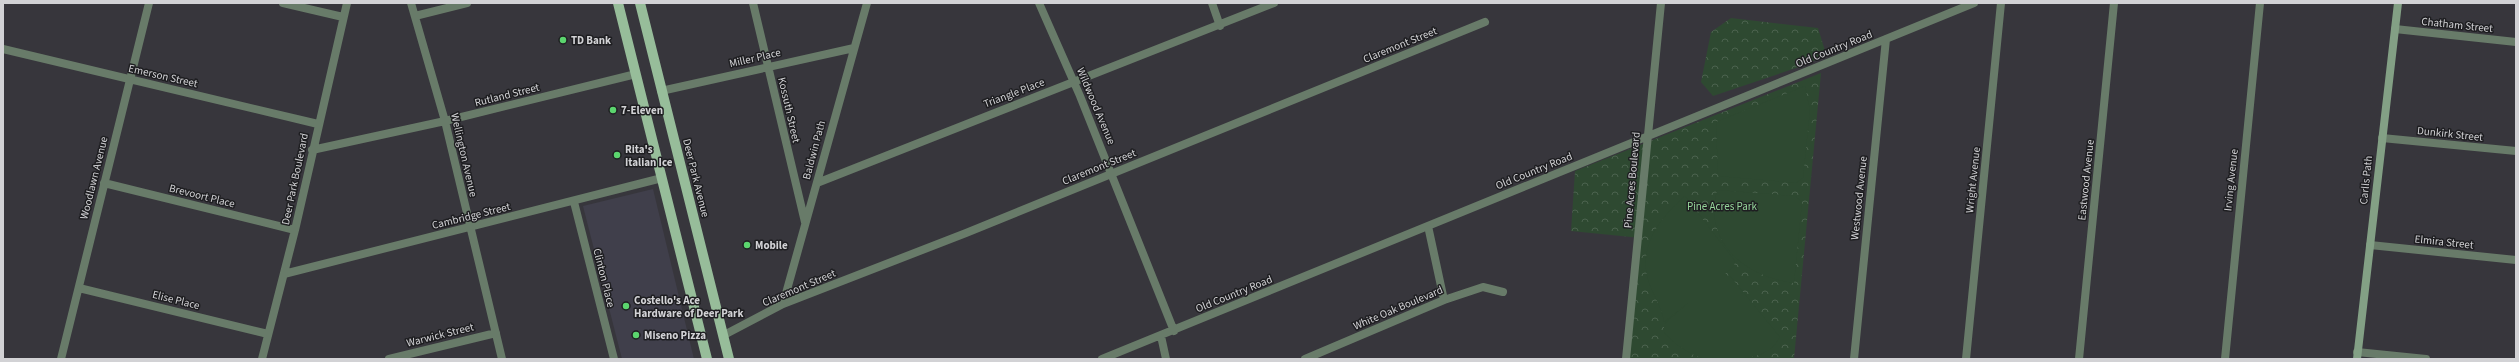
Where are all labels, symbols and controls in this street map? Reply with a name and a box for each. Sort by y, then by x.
street label: Chatham Street [2421,14,2494,36]
street label: Claremont Street [1361,23,1439,67]
street label: Old Country Road [1793,27,1875,71]
place label: TD Bank [571,33,611,48]
marker: TD Bank [558,35,568,45]
street label: Miller Place [728,45,783,71]
street label: Emerson Street [127,61,199,91]
street label: Wildwood Avenue [1073,65,1119,147]
street label: Triangle Place [981,74,1047,112]
street label: Kossuth Street [774,76,804,145]
street label: Rutland Street [473,80,541,110]
place label: 7-Eleven [621,103,663,118]
marker: 7-Eleven [608,105,618,115]
street label: Wellington Avenue [447,112,481,199]
street label: Baldwin Path [799,119,829,181]
street label: Dunkirk Street [2416,123,2484,145]
street label: Pine Acres Boulevard [1620,131,1644,229]
street label: Deer Park Boulevard [278,132,312,226]
street label: Woodlawn Avenue [76,134,112,221]
street label: Deer Park Avenue [679,137,713,219]
street label: Eastwood Avenue [2074,138,2098,221]
place label: Rita's Italian Ice [625,142,673,170]
street label: Claremont Street [1060,145,1138,189]
street label: Wright Avenue [1962,146,1984,214]
street label: Irving Avenue [2220,148,2242,212]
street label: Old Country Road [1493,149,1575,193]
marker: Rita's Italian Ice [612,150,622,160]
street label: Westwood Avenue [1847,155,1871,241]
street label: Carlls Path [2356,155,2376,205]
street label: Brevoort Place [168,181,237,212]
street label: Cambridge Street [430,199,512,233]
park label: Pine Acres Park [1687,199,1758,214]
street label: Elmira Street [2414,231,2475,253]
place label: Mobile [755,238,788,253]
marker: Mobile [742,240,752,250]
street label: Clinton Place [589,247,619,310]
street label: Claremont Street [760,266,838,310]
street label: Old Country Road [1193,272,1275,316]
street label: White Oak Boulevard [1351,282,1445,334]
street label: Elise Place [151,287,202,313]
place label: Costello's Ace Hardware of Deer Park [634,293,744,321]
marker: Costello's Ace Hardware of Deer Park [621,301,631,311]
street label: Warwick Street [405,319,475,351]
place label: Miseno Pizza [644,328,706,343]
marker: Miseno Pizza [631,330,641,340]

